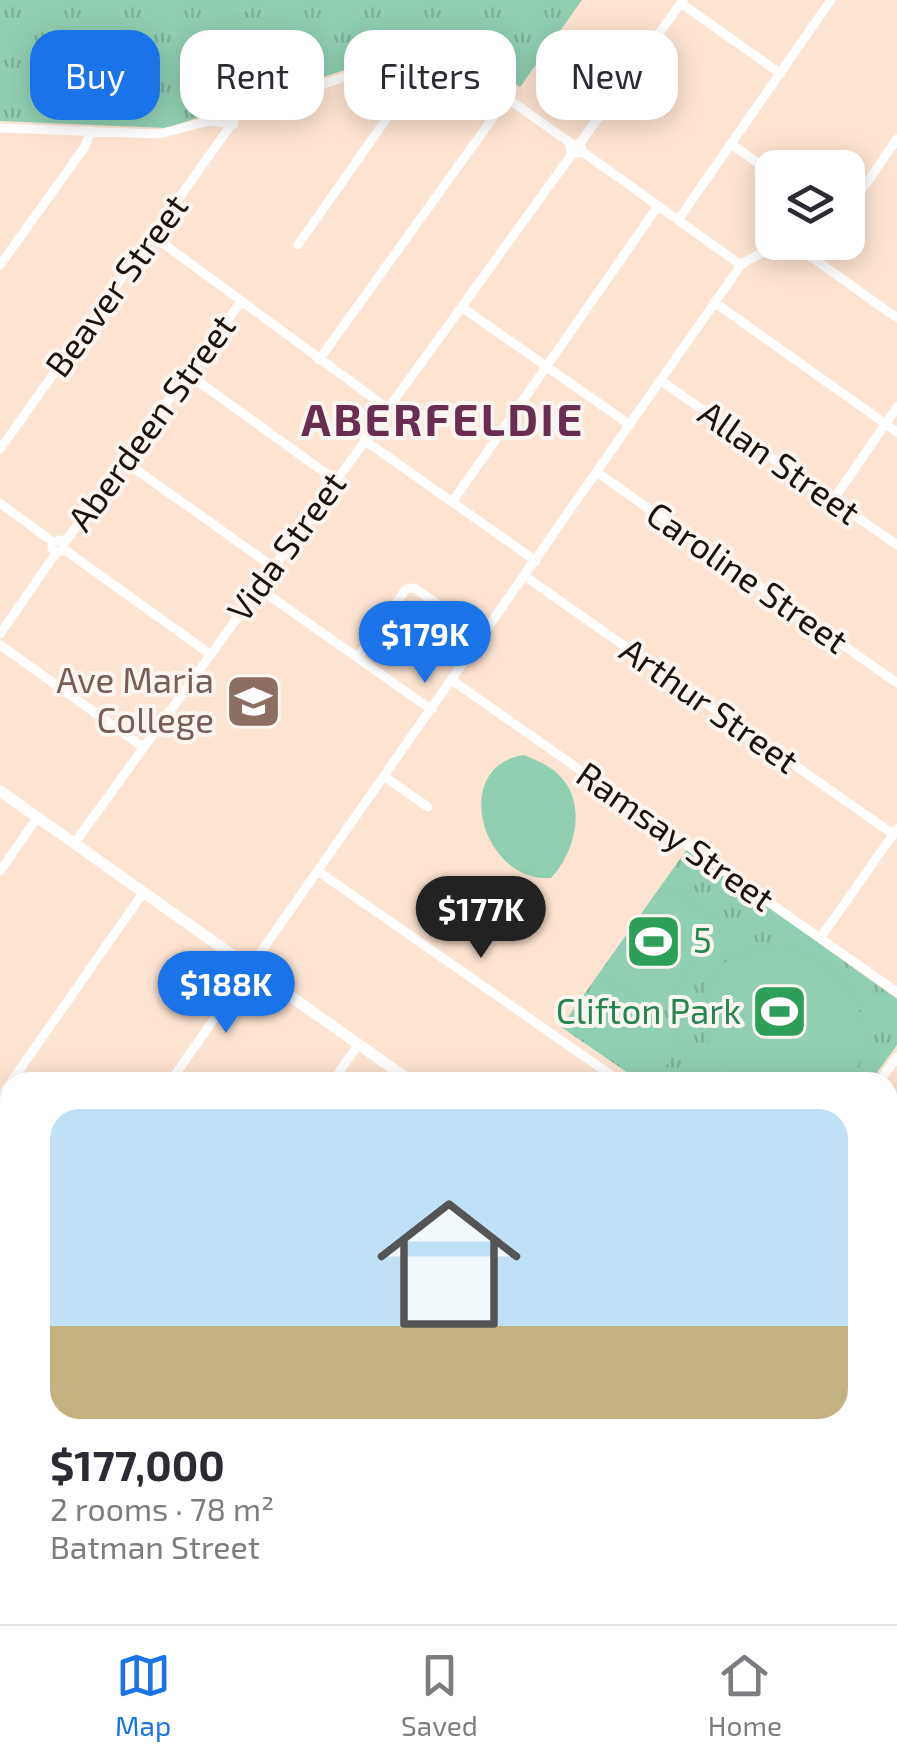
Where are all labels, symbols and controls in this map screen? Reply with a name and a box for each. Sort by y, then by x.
chip: Buy [30,30,160,120]
chip: Rent [180,30,324,120]
chip: Filters [344,30,516,120]
chip: New [536,30,678,120]
map controls [755,150,865,260]
button: layers [755,150,865,260]
street label: Beaver Street [35,185,196,384]
street label: Aberdeen Street [58,305,243,538]
street label: Allan Street [691,390,869,532]
district label: ABERFELDIE [301,391,585,445]
street label: Vida Street [217,463,354,629]
street label: Caroline Street [639,492,857,661]
pin: $179K [355,601,495,686]
text: $179K [381,614,469,652]
street label: Arthur Street [613,628,807,781]
place label: Ave Maria College [56,658,214,740]
school or university icon: Ave Maria College [223,671,283,731]
street label: Ramsay Street [569,752,783,919]
pin: $177K [411,876,551,961]
text: $177K [438,889,524,927]
sports icon: 5 [624,911,684,971]
place label: 5 [693,918,712,960]
pin: $188K [156,951,296,1036]
text: $188K [180,964,272,1002]
sports icon: Clifton Park [750,982,810,1042]
place label: Clifton Park [556,989,741,1031]
icon: home [359,1174,539,1354]
text: $177,000 [50,1439,225,1489]
text: 2 rooms · 78 m² [50,1489,274,1527]
text: Batman Street [50,1527,260,1565]
tab: Map [115,1648,171,1742]
tab: Saved [401,1648,478,1742]
tab: Home [708,1648,782,1742]

